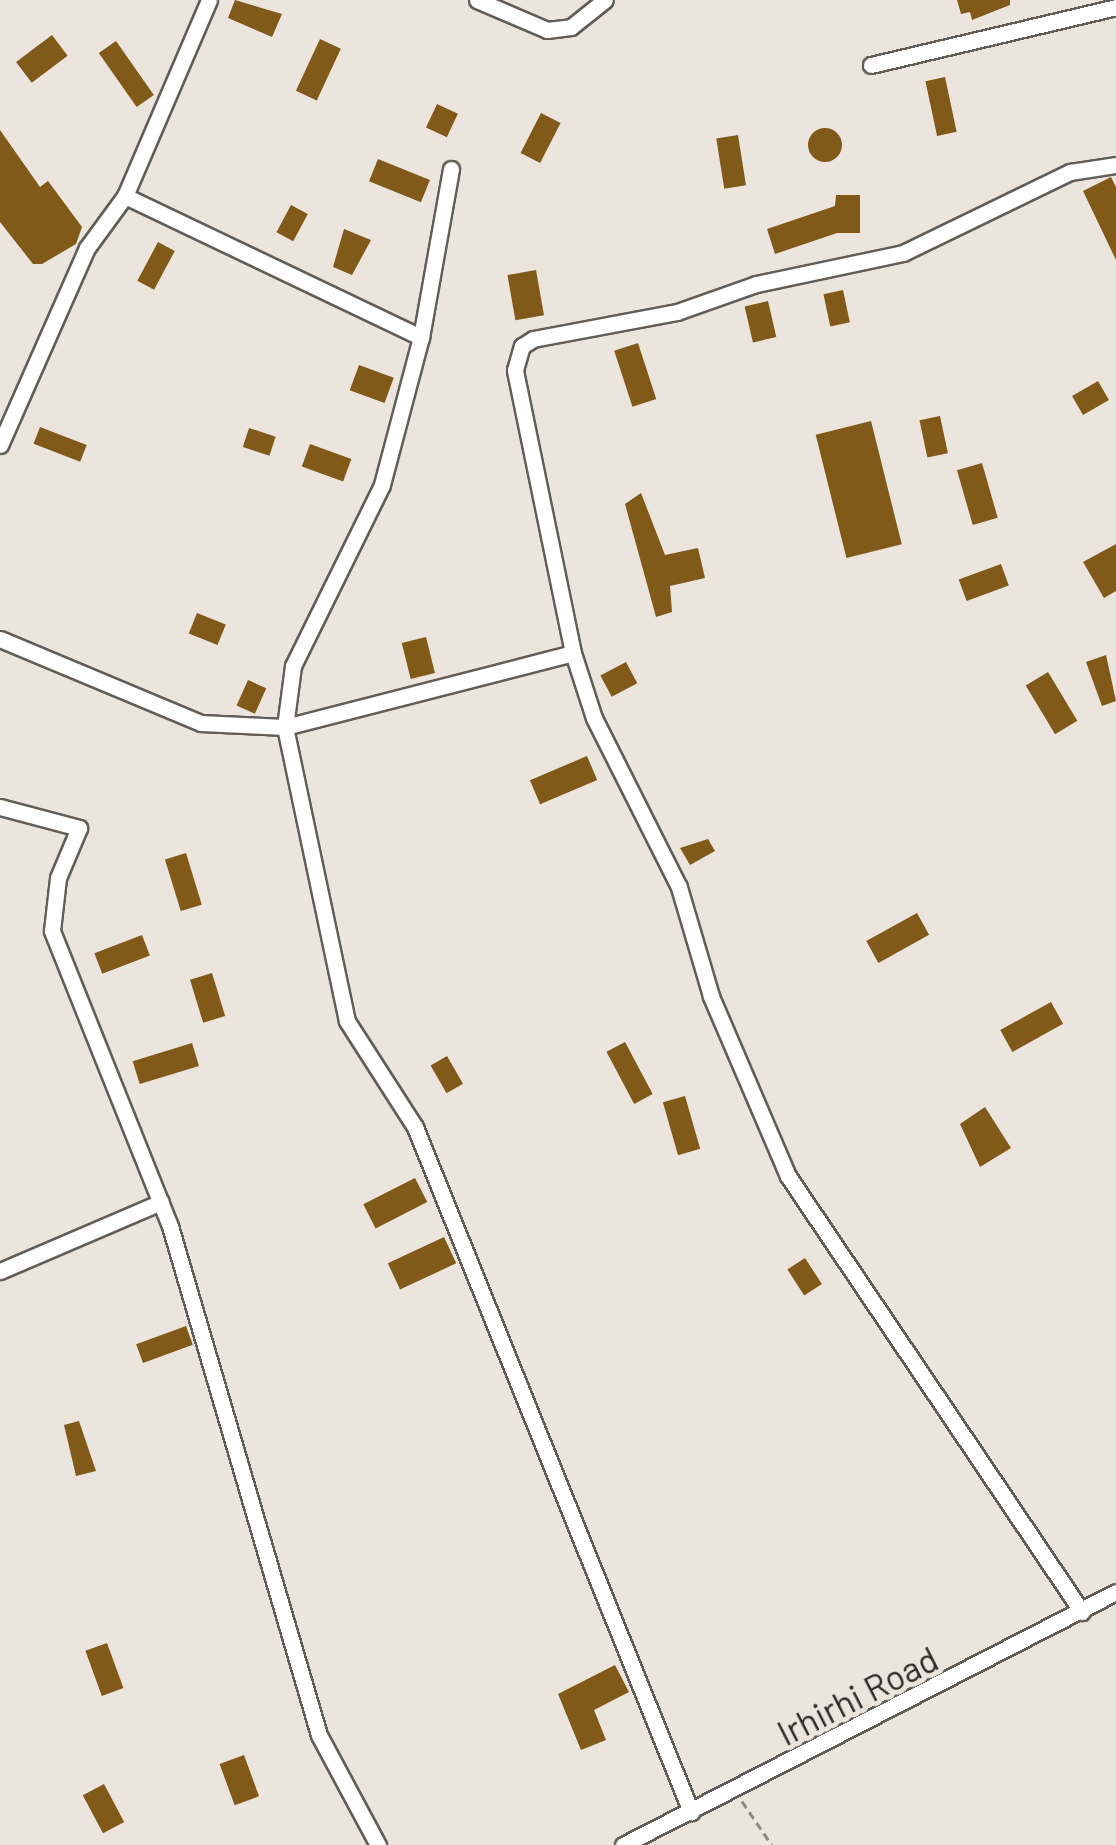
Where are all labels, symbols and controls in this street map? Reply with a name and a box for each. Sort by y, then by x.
street label: Irhirhi Road [770,1637,944,1753]

